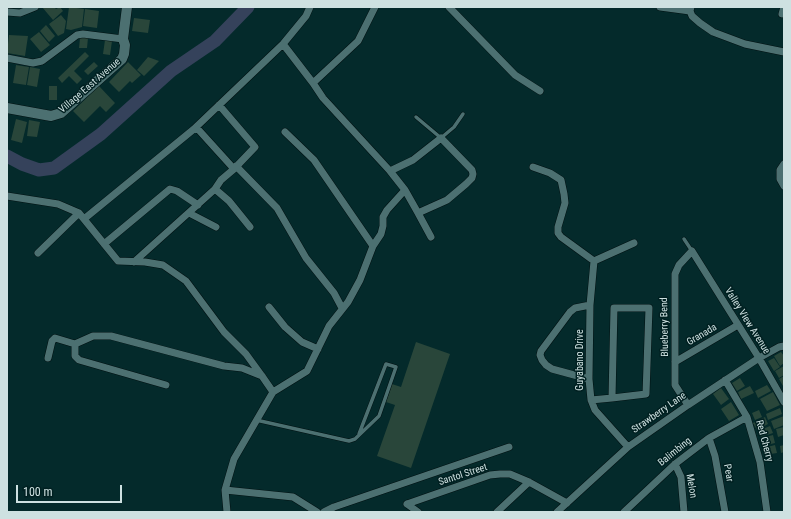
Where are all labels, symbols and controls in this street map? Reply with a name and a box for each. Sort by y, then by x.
street label: Village East Avenue [57,56,123,116]
street label: Valley View Avenue [722,286,772,356]
street label: Blueberry Bend [658,297,672,357]
street label: Granada [685,321,719,349]
street label: Guyabano Drive [574,329,586,391]
street label: Strawberry Lane [630,390,688,436]
street label: Red Cherry [753,419,775,463]
street label: Balimbing [656,435,694,469]
street label: Santol Street [437,461,489,489]
street label: Pear [721,463,735,483]
street label: Melon [683,473,699,499]
scale bar [18,477,124,503]
text: 100 m [23,485,53,499]

